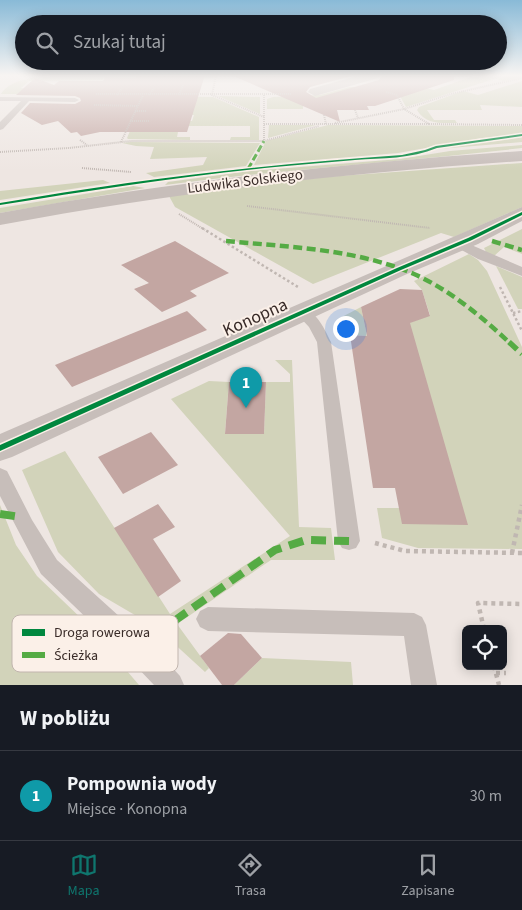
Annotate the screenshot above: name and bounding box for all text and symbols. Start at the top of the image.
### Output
search box [15,15,507,70]
icon: search [33,29,61,57]
text: Szukaj tutaj [73,29,166,56]
street label: Ludwika Solskiego [186,164,304,199]
street label: Konopna [219,292,292,343]
your location [333,316,359,342]
pin: 1 [230,367,262,408]
legend [12,615,178,672]
text: Droga rowerowa [54,623,150,643]
map controls [462,625,507,670]
button: locate [462,625,507,670]
text: Ścieżka [54,646,98,666]
text: W pobliżu [20,703,110,733]
text: Pompownia wody [67,771,217,798]
text: 1 [32,785,40,807]
text: 30 m [470,785,502,807]
text: Miejsce · Konopna [67,798,187,820]
tab: Mapa [68,851,99,901]
tab: Trasa [235,851,266,901]
tab: Zapisane [401,851,454,901]

